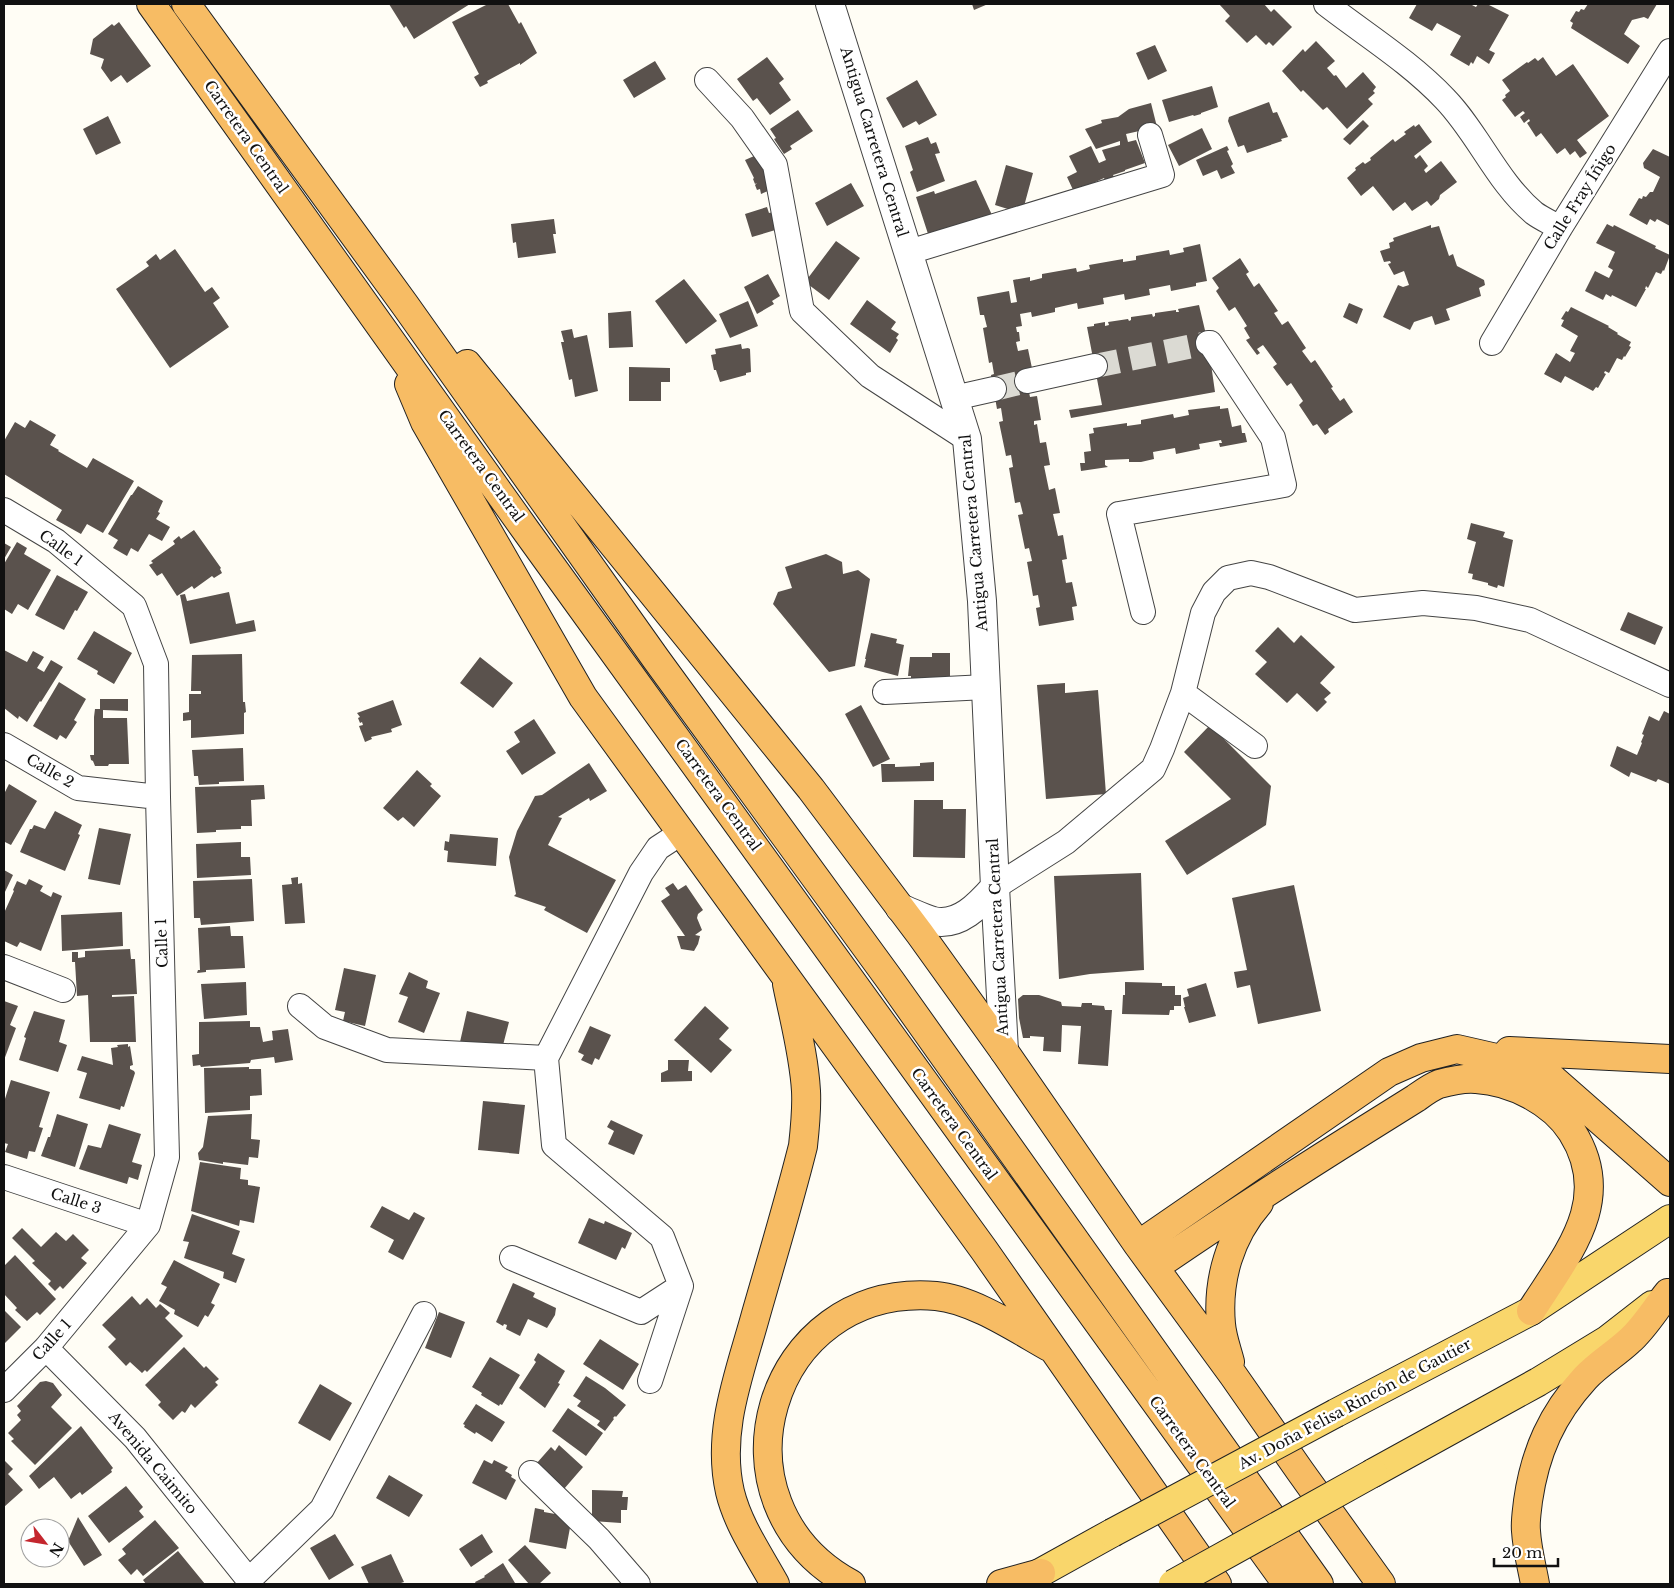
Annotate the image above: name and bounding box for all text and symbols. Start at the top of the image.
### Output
street label: Antigua Carretera Central [836,43,913,239]
street label: Carretera Central [200,76,293,197]
street label: Calle Fray Íñigo [1539,140,1620,253]
street label: Carretera Central [434,406,529,526]
street label: Antigua Carretera Central [955,433,992,634]
street label: Calle 1 [36,525,87,570]
street label: Carretera Central [671,735,766,855]
street label: Calle 2 [23,749,78,792]
street label: Antigua Carretera Central [983,837,1012,1037]
street label: Calle 1 [151,918,172,968]
street label: Carretera Central [907,1064,1002,1184]
street label: Calle 3 [48,1183,104,1218]
street label: Calle 1 [28,1315,75,1364]
street label: Av. Doña Felisa Rincón de Gautier [1234,1333,1475,1474]
street label: Carretera Central [1145,1392,1240,1512]
street label: Avenida Caimito [104,1407,202,1518]
north arrow [20,1518,70,1568]
scale bar [1494,1536,1558,1568]
text: N [45,1539,67,1560]
text: 20 m [1502,1543,1542,1562]

